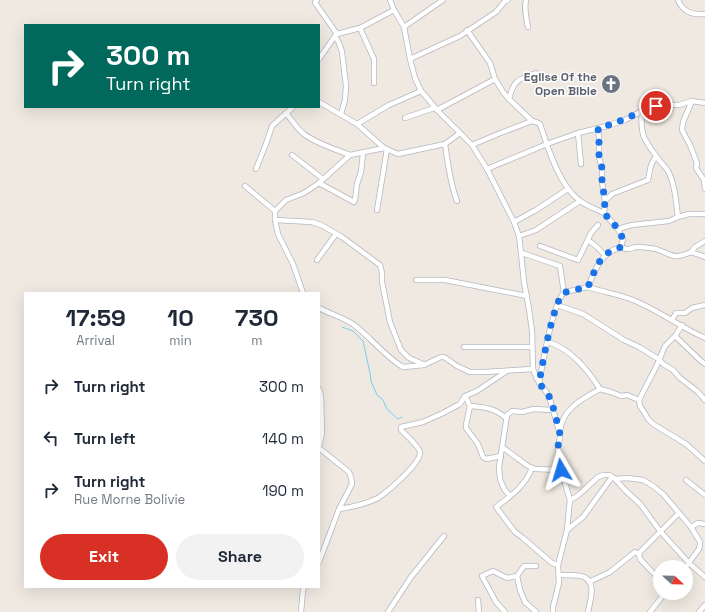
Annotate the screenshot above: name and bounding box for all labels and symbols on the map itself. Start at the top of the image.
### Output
place label: Eglise Of the Open Bible [524,69,597,99]
church icon: Eglise Of the Open Bible [600,73,622,95]
pin [639,89,673,123]
position arrow [540,449,582,491]
north arrow [653,560,693,600]

